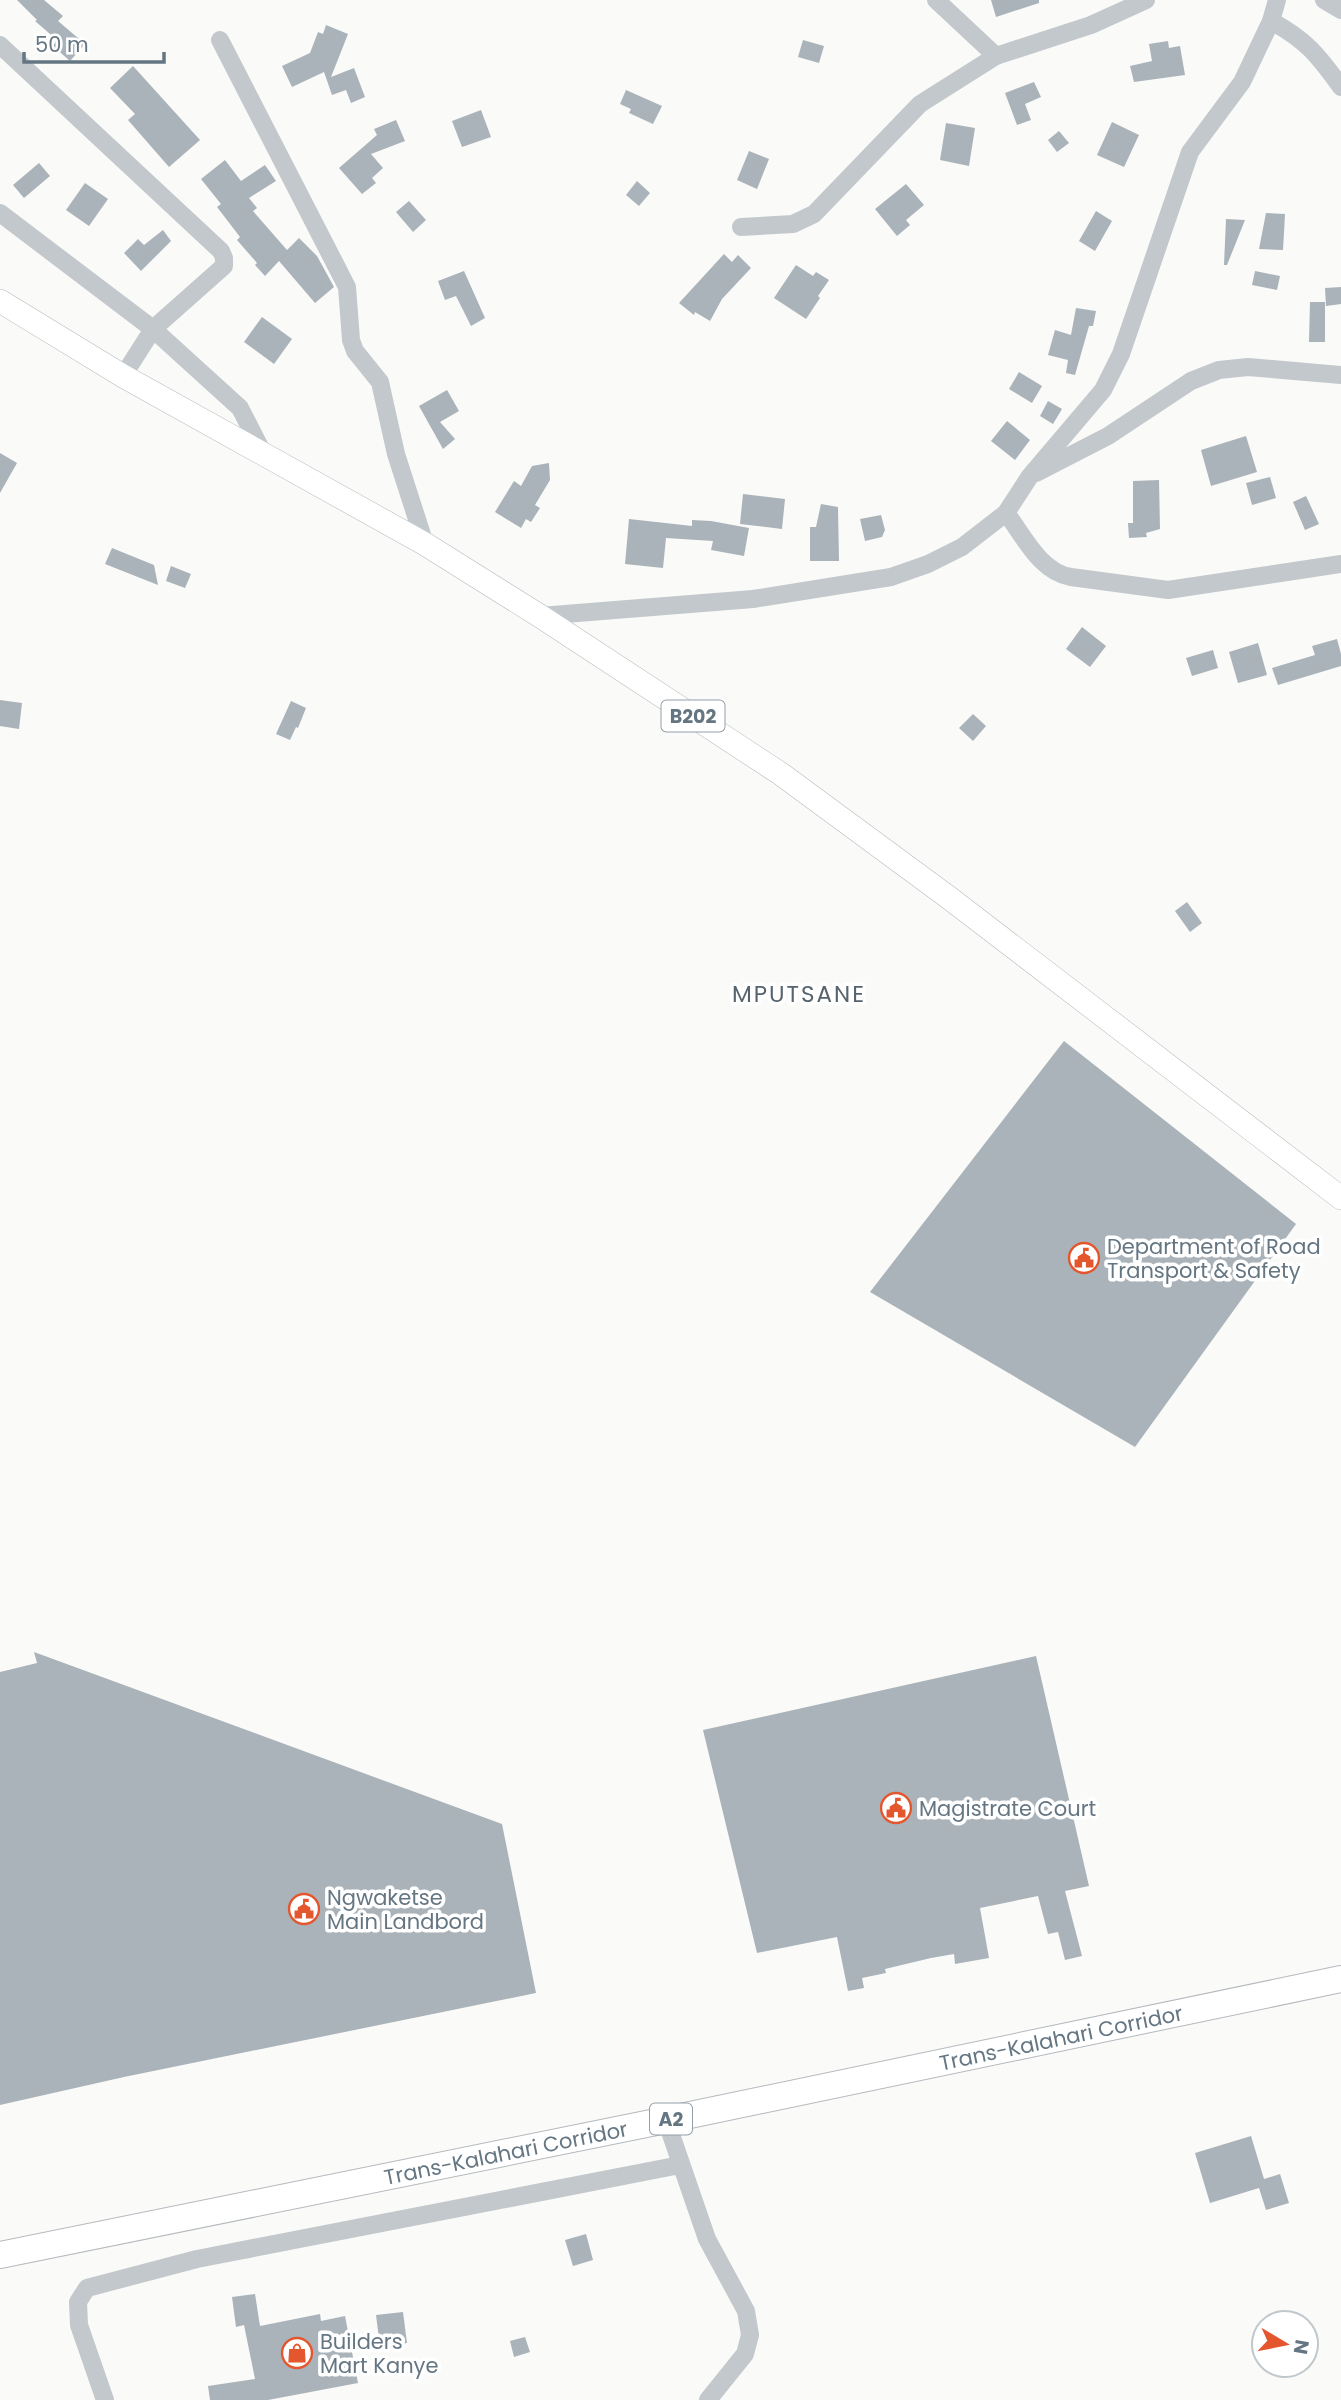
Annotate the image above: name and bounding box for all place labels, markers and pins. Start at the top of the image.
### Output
place label: Department of Road Transport & Safety [1107,1232,1321,1285]
public building icon: Department of Road Transport & Safety [1067,1241,1101,1275]
public building icon: Magistrate Court [879,1791,913,1825]
place label: Magistrate Court [919,1794,1096,1823]
place label: Ngwaketse Main Landbord [327,1883,484,1936]
public building icon: Ngwaketse Main Landbord [287,1892,321,1926]
place label: Builders Mart Kanye [320,2327,438,2380]
shop icon: Builders Mart Kanye [280,2336,314,2370]

